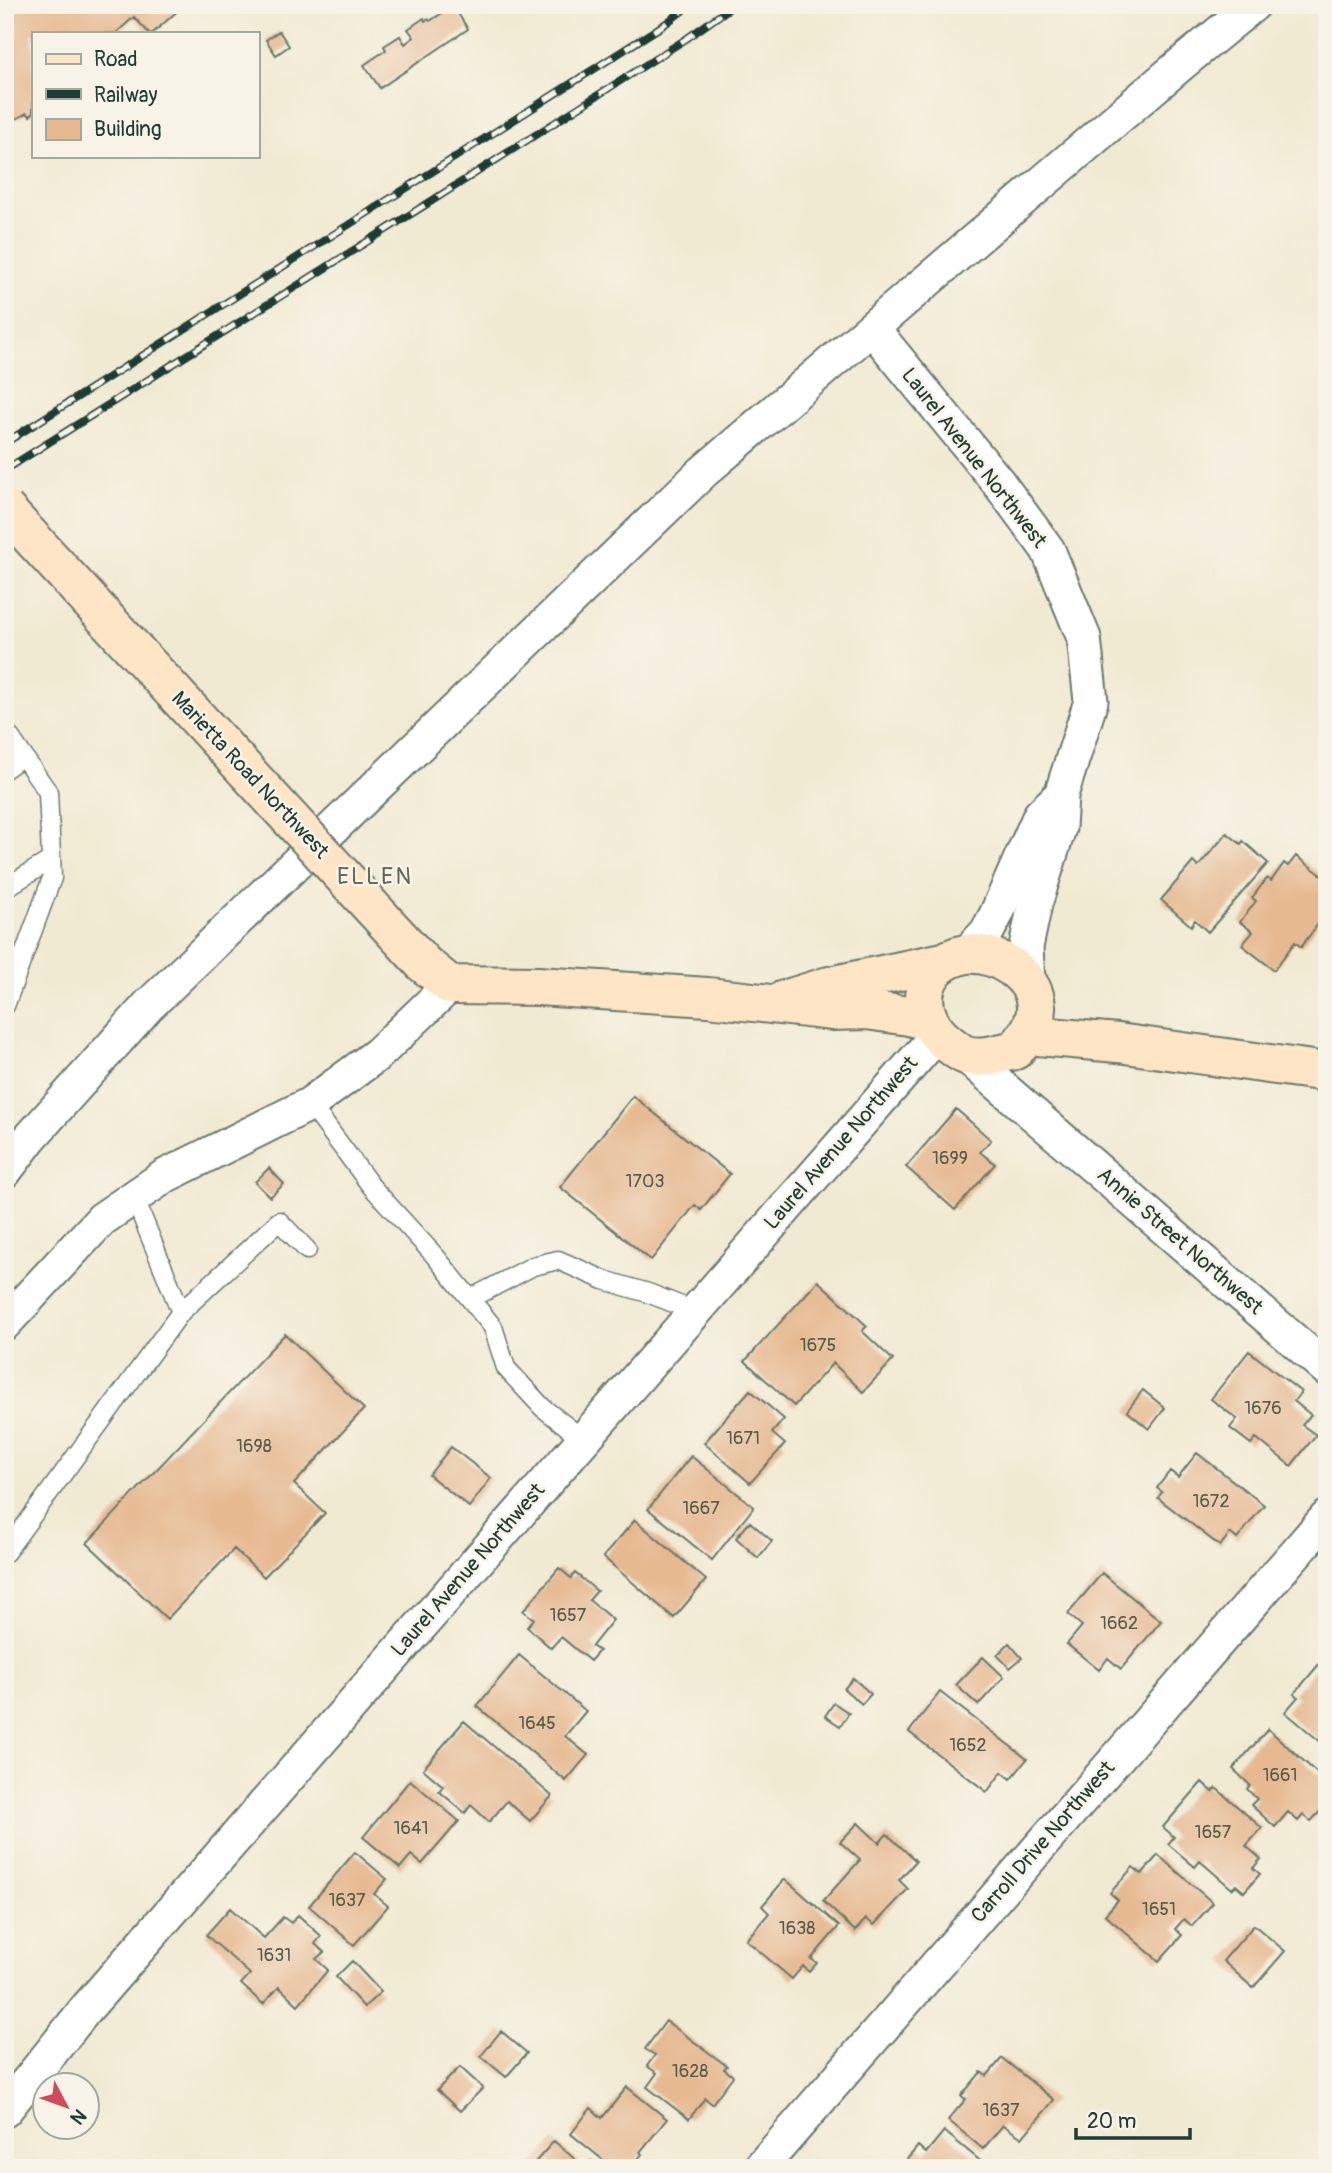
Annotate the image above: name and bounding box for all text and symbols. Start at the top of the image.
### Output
legend [32,32,259,158]
text: Road [94,46,138,73]
text: Railway [94,82,158,109]
text: Building [94,116,161,143]
street label: Laurel Avenue Northwest [895,362,1053,554]
street label: Marietta Road Northwest [165,686,335,865]
district label: ELLEN [337,862,413,891]
street label: Laurel Avenue Northwest [758,1050,924,1235]
house number: 1699 [932,1147,968,1170]
street label: Annie Street Northwest [1091,1162,1269,1321]
house number: 1703 [626,1170,664,1193]
house number: 1675 [800,1334,836,1357]
house number: 1676 [1244,1397,1282,1420]
house number: 1671 [726,1427,760,1450]
house number: 1698 [236,1435,272,1458]
street label: Laurel Avenue Northwest [385,1477,551,1662]
house number: 1672 [1193,1490,1229,1513]
house number: 1667 [682,1497,720,1520]
house number: 1657 [550,1604,587,1627]
house number: 1662 [1100,1612,1138,1635]
house number: 1645 [518,1712,556,1735]
house number: 1652 [949,1734,987,1757]
street label: Carroll Drive Northwest [965,1755,1121,1929]
house number: 1661 [1262,1764,1298,1787]
house number: 1641 [394,1817,429,1840]
house number: 1657 [1195,1821,1232,1844]
house number: 1637 [328,1889,366,1912]
house number: 1651 [1142,1898,1176,1921]
house number: 1638 [779,1917,815,1940]
house number: 1631 [257,1944,291,1967]
house number: 1628 [672,2060,708,2083]
north arrow [32,2072,102,2142]
scale bar [1076,2096,1190,2140]
house number: 1637 [982,2099,1020,2122]
text: N [65,2104,91,2129]
text: 20 m [1087,2108,1136,2135]

